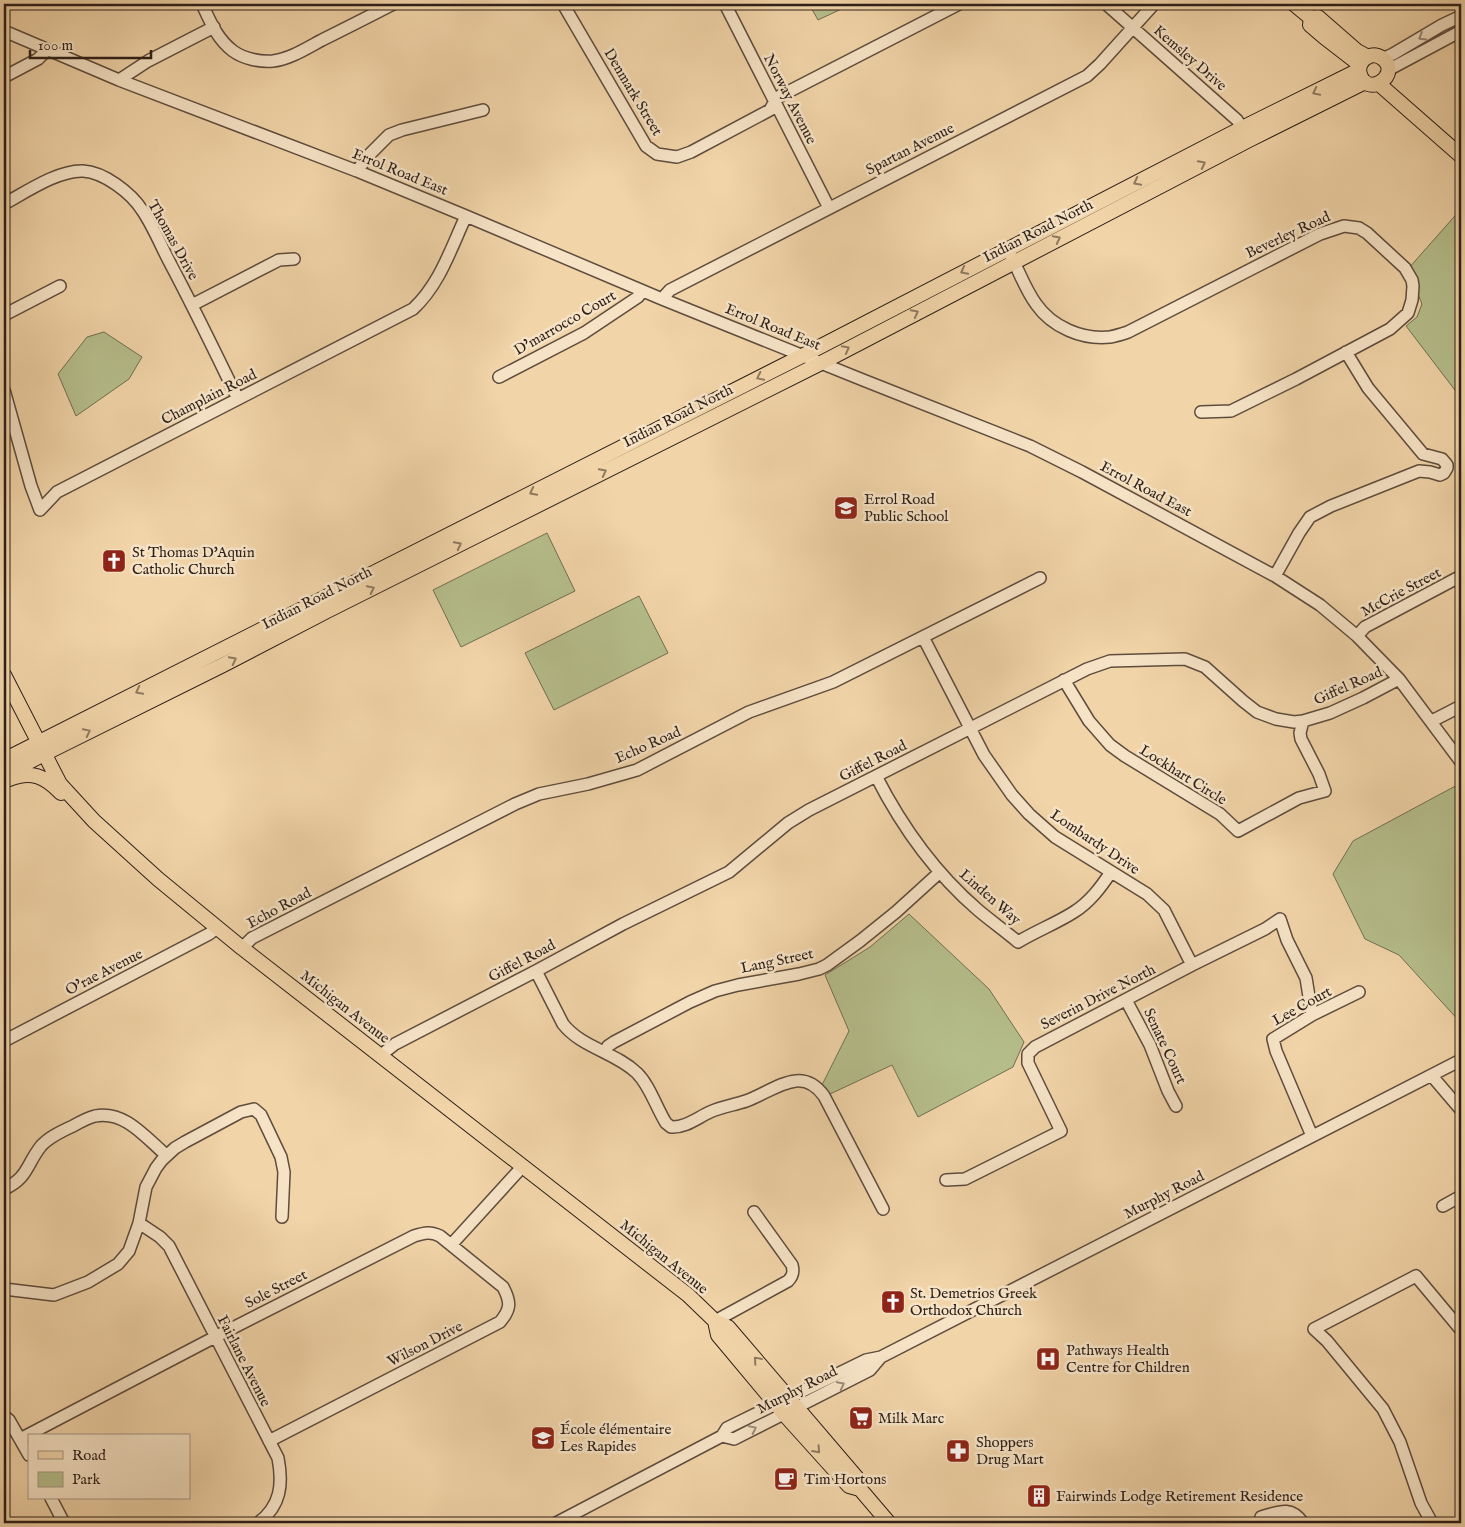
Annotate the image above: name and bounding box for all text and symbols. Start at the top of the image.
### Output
street label: Kemsley Drive [1149,21,1231,95]
scale bar [30,28,151,60]
one-way arrow [1418,31,1427,41]
text: 100 m [38,36,74,55]
street label: Denmark Street [599,45,667,139]
street label: Norway Avenue [759,51,821,147]
one-way arrow [1312,86,1321,96]
street label: Spartan Avenue [863,119,957,179]
street label: Errol Road East [349,144,451,200]
one-way arrow [1197,160,1206,170]
one-way arrow [1133,176,1142,186]
street label: Indian Road North [980,195,1096,267]
street label: Thomas Drive [143,197,203,283]
street label: Beverley Road [1243,207,1334,263]
one-way arrow [1052,235,1061,245]
one-way arrow [961,265,970,275]
street label: D'marrocco Court [511,286,619,360]
street label: Errol Road East [722,299,824,355]
one-way arrow [910,309,919,319]
one-way arrow [841,345,850,355]
street label: Champlain Road [158,364,261,429]
one-way arrow [756,371,765,381]
street label: Indian Road North [620,380,736,452]
street label: Errol Road East [1097,457,1195,521]
one-way arrow [598,468,607,478]
one-way arrow [529,486,538,496]
place label: Errol Road Public School [864,490,949,526]
school or university icon: Errol Road Public School [833,495,859,521]
one-way arrow [453,541,462,551]
place label: St Thomas D'Aquin Catholic Church [132,543,255,579]
church icon: St Thomas D'Aquin Catholic Church [101,548,127,574]
street label: Indian Road North [259,562,375,634]
street label: McCrie Street [1358,563,1444,621]
one-way arrow [366,585,375,595]
one-way arrow [227,656,236,666]
street label: Giffel Road [1311,662,1386,710]
one-way arrow [135,685,144,695]
street label: Echo Road [612,722,685,768]
one-way arrow [82,728,91,738]
street label: Giffel Road [836,736,911,786]
street label: Lockhart Circle [1136,741,1230,809]
street label: Lombardy Drive [1047,805,1144,879]
street label: Linden Way [955,865,1025,929]
street label: Echo Road [244,883,315,933]
street label: Giffel Road [485,935,560,987]
street label: O'rae Avenue [62,944,146,1000]
street label: Lang Street [739,944,815,978]
street label: Severin Drive North [1037,960,1159,1034]
street label: Michigan Avenue [297,966,394,1048]
street label: Lee Court [1269,982,1335,1030]
street label: Senate Court [1139,1005,1191,1087]
street label: Murphy Road [1121,1166,1208,1223]
street label: Michigan Avenue [616,1216,712,1299]
street label: Sole Street [242,1265,310,1313]
place label: St. Demetrios Greek Orthodox Church [910,1284,1038,1320]
church icon: St. Demetrios Greek Orthodox Church [880,1289,906,1315]
street label: Fairlane Avenue [213,1312,275,1410]
street label: Wilson Drive [384,1317,466,1371]
place label: Pathways Health Centre for Children [1066,1341,1190,1377]
hospital icon: Pathways Health Centre for Children [1035,1346,1061,1372]
one-way arrow [754,1357,763,1366]
street label: Murphy Road [754,1361,841,1418]
one-way arrow [835,1381,844,1391]
supermarket icon: Milk Marc [848,1405,874,1431]
place label: Milk Marc [878,1409,944,1428]
place label: École élémentaire Les Rapides [560,1420,671,1456]
school or university icon: École élémentaire Les Rapides [530,1425,556,1451]
one-way arrow [748,1425,757,1435]
place label: Shoppers Drug Mart [976,1433,1044,1469]
legend [28,1434,190,1500]
pharmacy icon: Shoppers Drug Mart [945,1438,971,1464]
one-way arrow [811,1444,820,1453]
text: Road [72,1446,107,1465]
cafe icon: Tim Hortons [773,1466,799,1492]
text: Park [72,1470,102,1489]
place label: Tim Hortons [804,1470,886,1489]
building icon: Fairwinds Lodge Retirement Residence [1026,1483,1052,1509]
place label: Fairwinds Lodge Retirement Residence [1056,1487,1303,1506]

